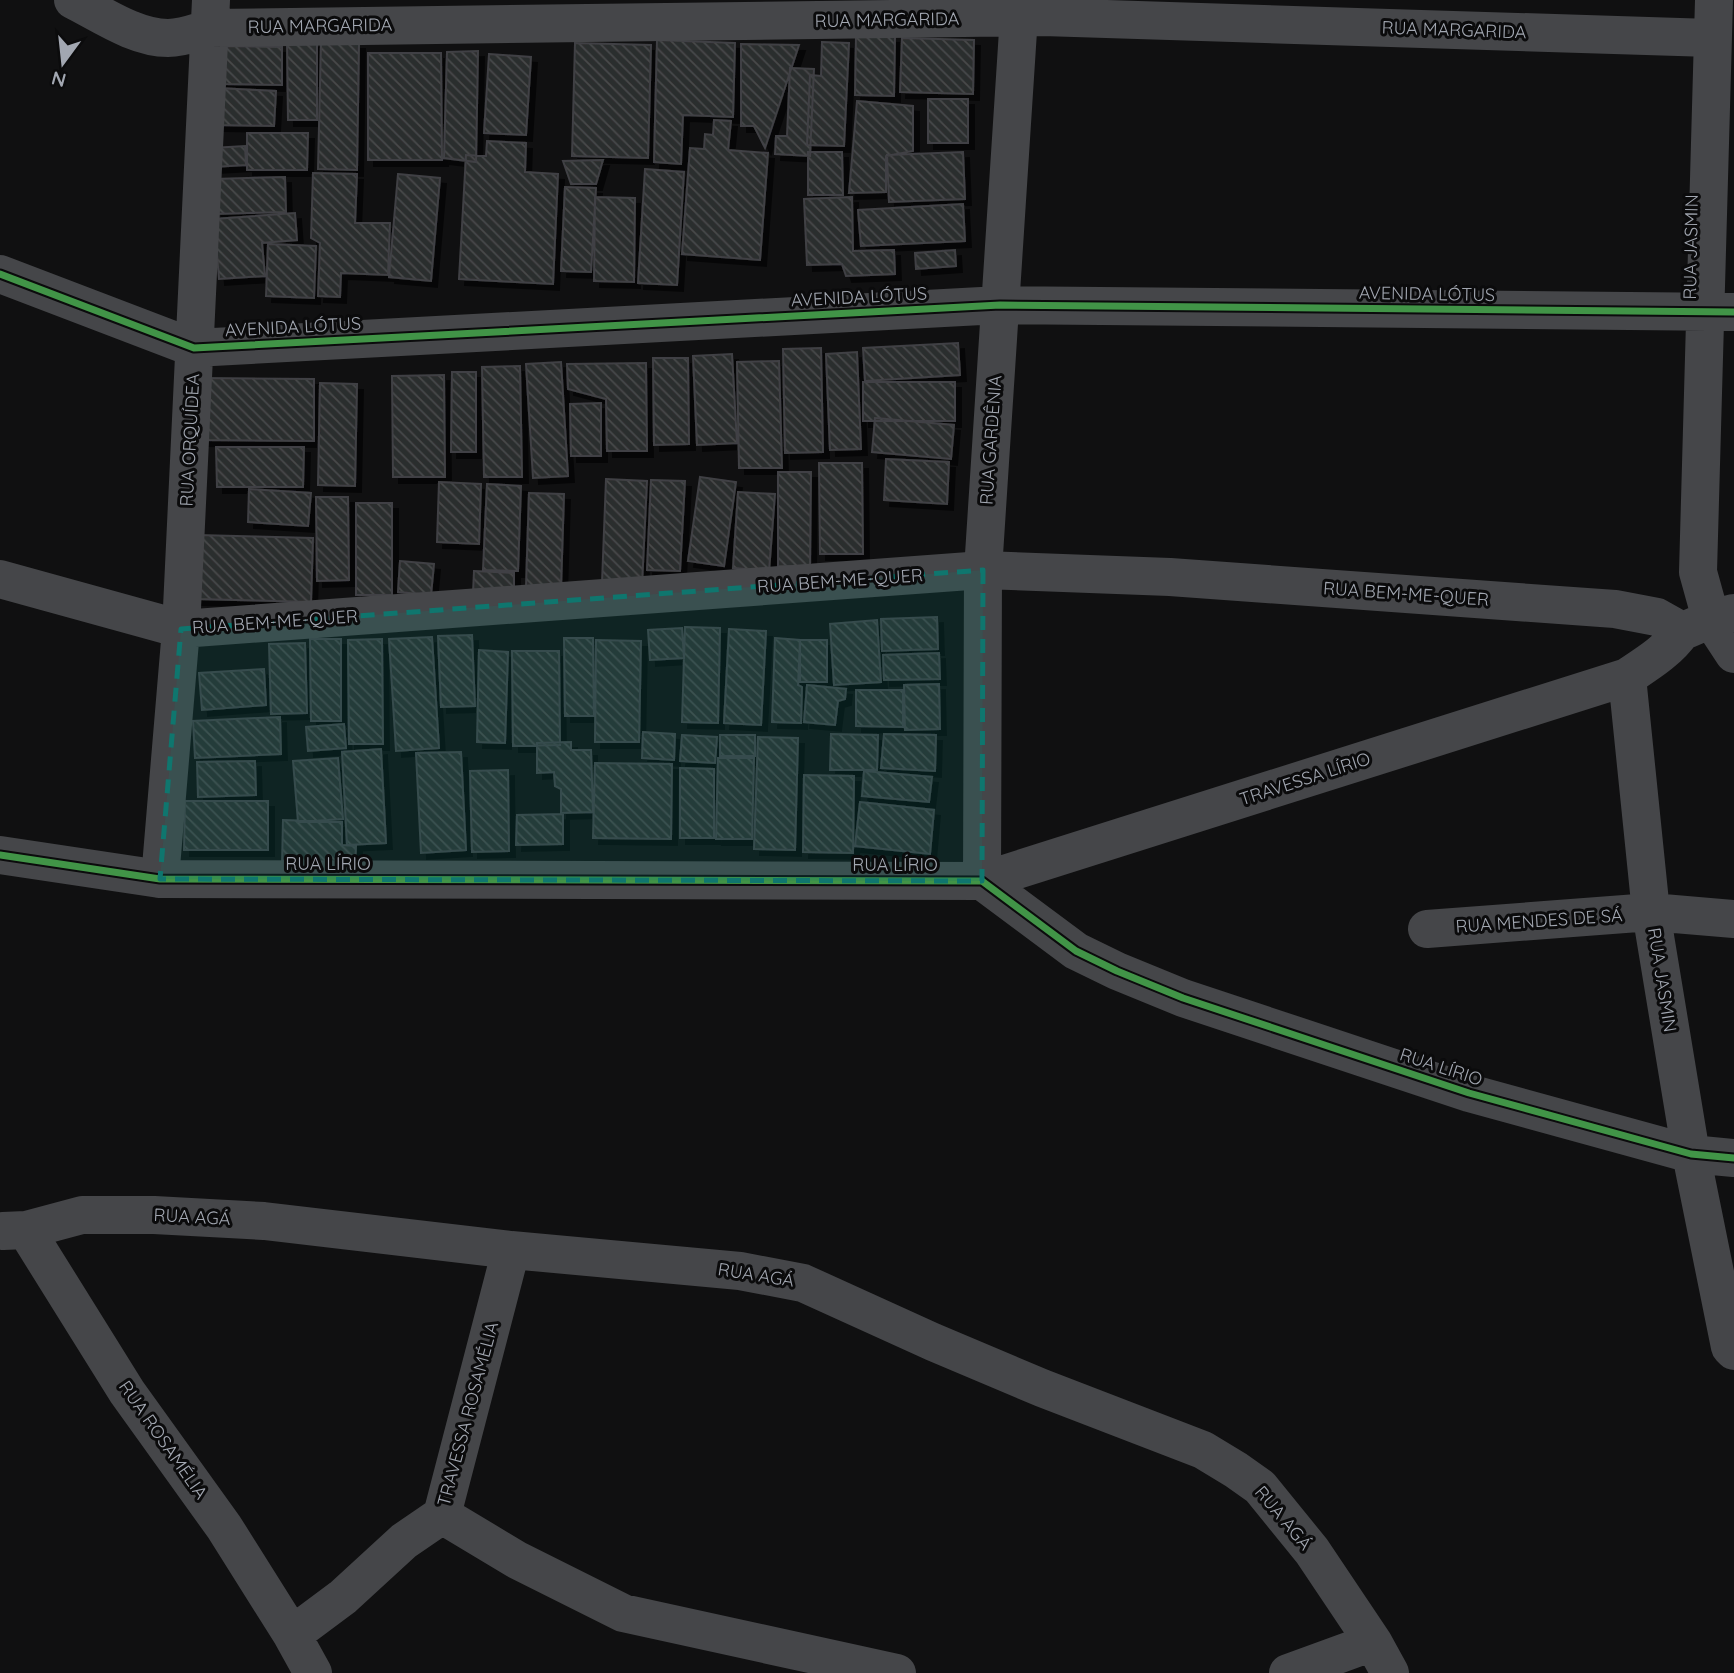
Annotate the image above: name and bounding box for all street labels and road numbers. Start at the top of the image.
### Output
street label: RUA MARGARIDA [814,7,960,32]
street label: RUA MARGARIDA [247,13,393,38]
street label: RUA MARGARIDA [1381,15,1527,44]
street label: RUA JASMIN [1678,194,1703,300]
street label: AVENIDA LÓTUS [790,281,928,312]
street label: AVENIDA LÓTUS [1359,281,1495,306]
street label: AVENIDA LÓTUS [224,311,362,342]
street label: RUA ORQUÍDEA [175,373,204,507]
street label: RUA GARDÊNIA [975,374,1007,506]
street label: RUA BEM-ME-QUER [756,563,924,598]
street label: RUA BEM-ME-QUER [1322,576,1490,611]
street label: RUA BEM-ME-QUER [191,604,359,639]
street label: TRAVESSA LÍRIO [1236,747,1373,811]
street label: RUA LÍRIO [285,852,371,875]
street label: RUA LÍRIO [852,853,938,876]
street label: RUA MENDES DE SÁ [1455,903,1624,938]
street label: RUA JASMIN [1643,926,1682,1034]
street label: RUA LÍRIO [1397,1042,1485,1091]
street label: RUA AGÁ [153,1203,231,1230]
street label: RUA AGÁ [716,1257,796,1292]
street label: TRAVESSA ROSAMÉLIA [432,1319,503,1509]
street label: RUA ROSAMÉLIA [114,1376,213,1504]
street label: RUA AGÁ [1250,1481,1317,1555]

